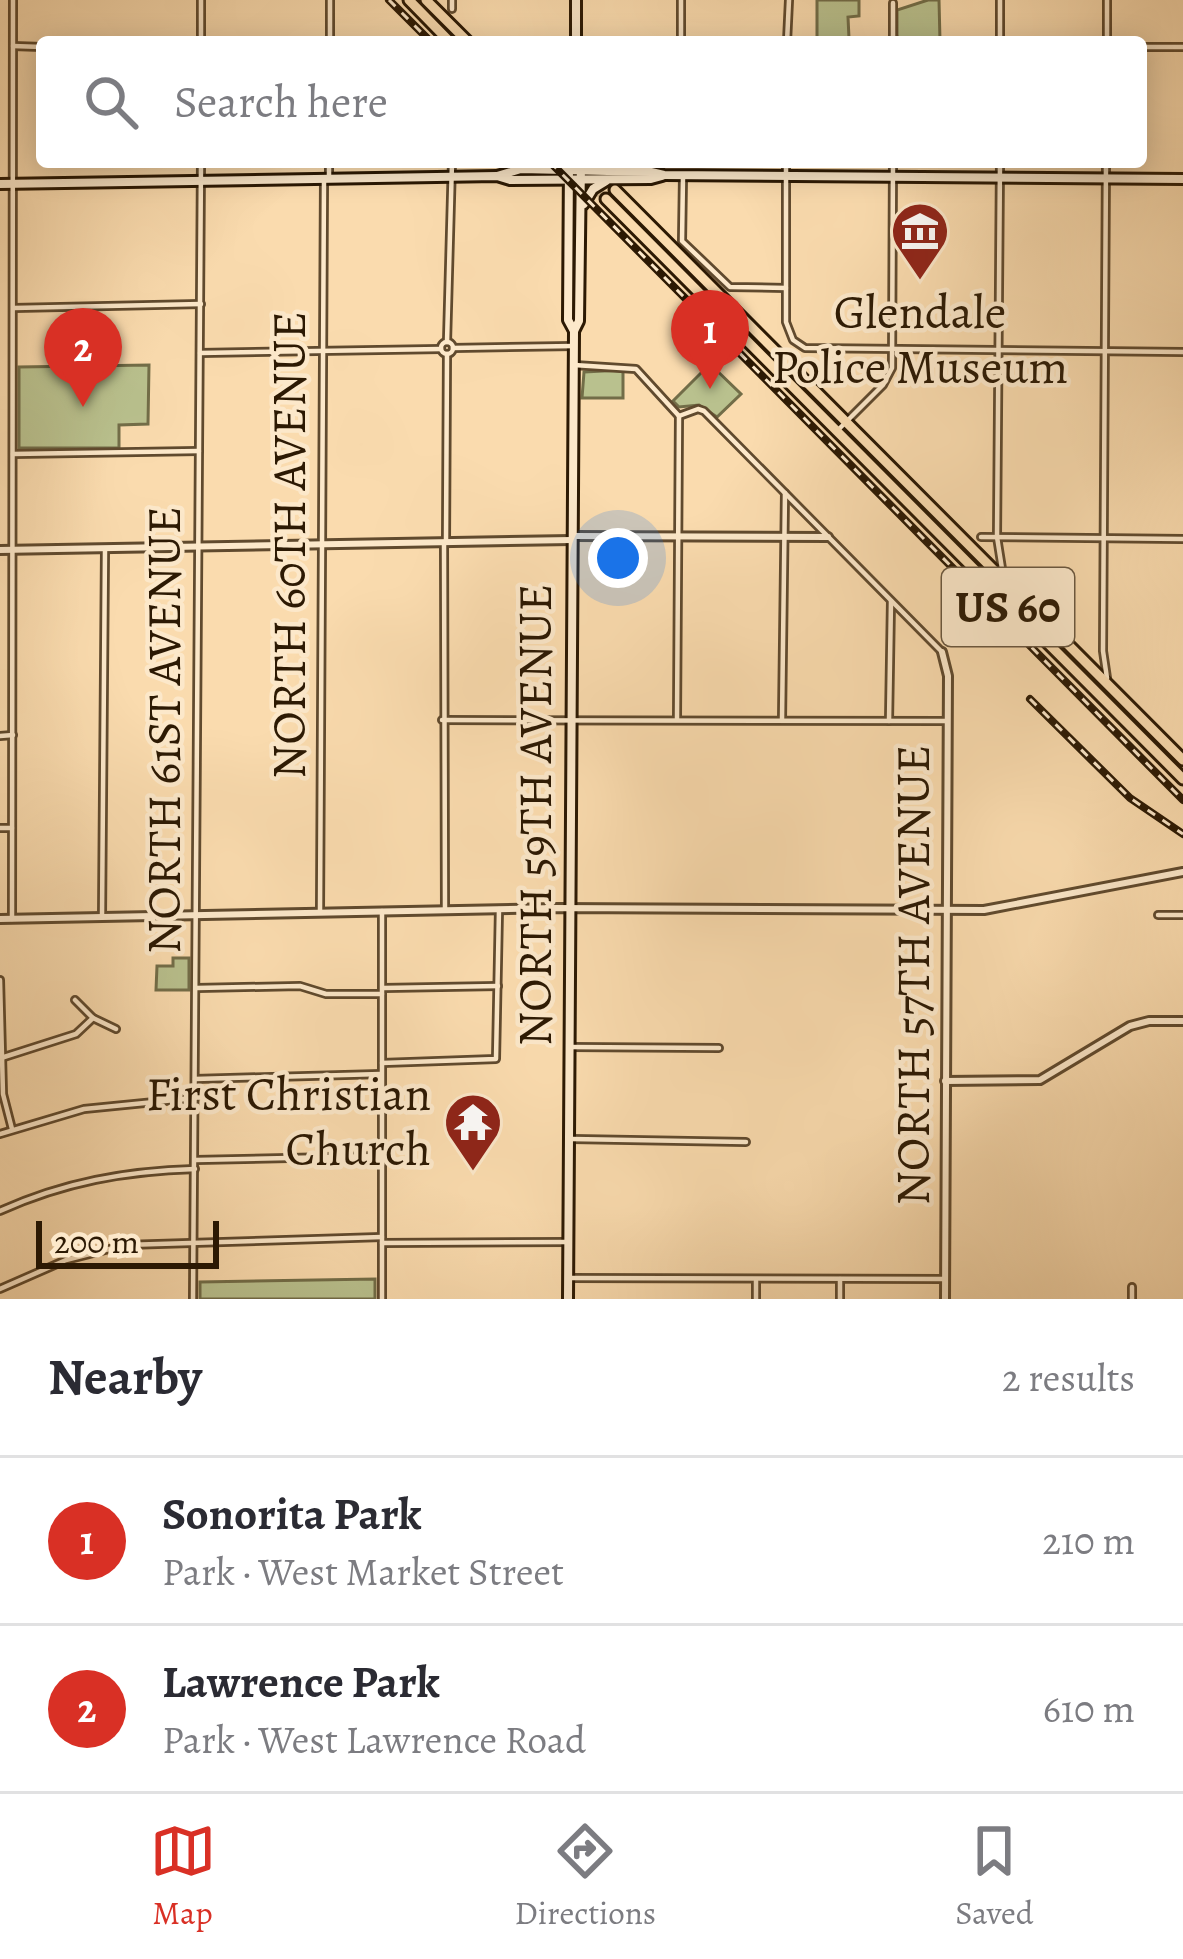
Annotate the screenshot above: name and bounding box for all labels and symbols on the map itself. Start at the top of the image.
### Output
museum icon: Glendale Police Museum [889,200,951,282]
place label: Glendale Police Museum [772,279,1068,400]
pin: 1 [671,290,749,389]
pin: 2 [44,308,122,407]
street label: NORTH 60TH AVENUE [256,311,322,779]
street label: NORTH 61ST AVENUE [131,506,197,954]
your location [588,528,648,588]
road number: US 60 [942,568,1074,646]
street label: NORTH 59TH AVENUE [502,584,568,1046]
street label: NORTH 57TH AVENUE [880,745,946,1205]
place label: First Christian Church [146,1061,431,1182]
temple icon: First Christian Church [442,1091,504,1173]
scale bar [36,1215,219,1268]

